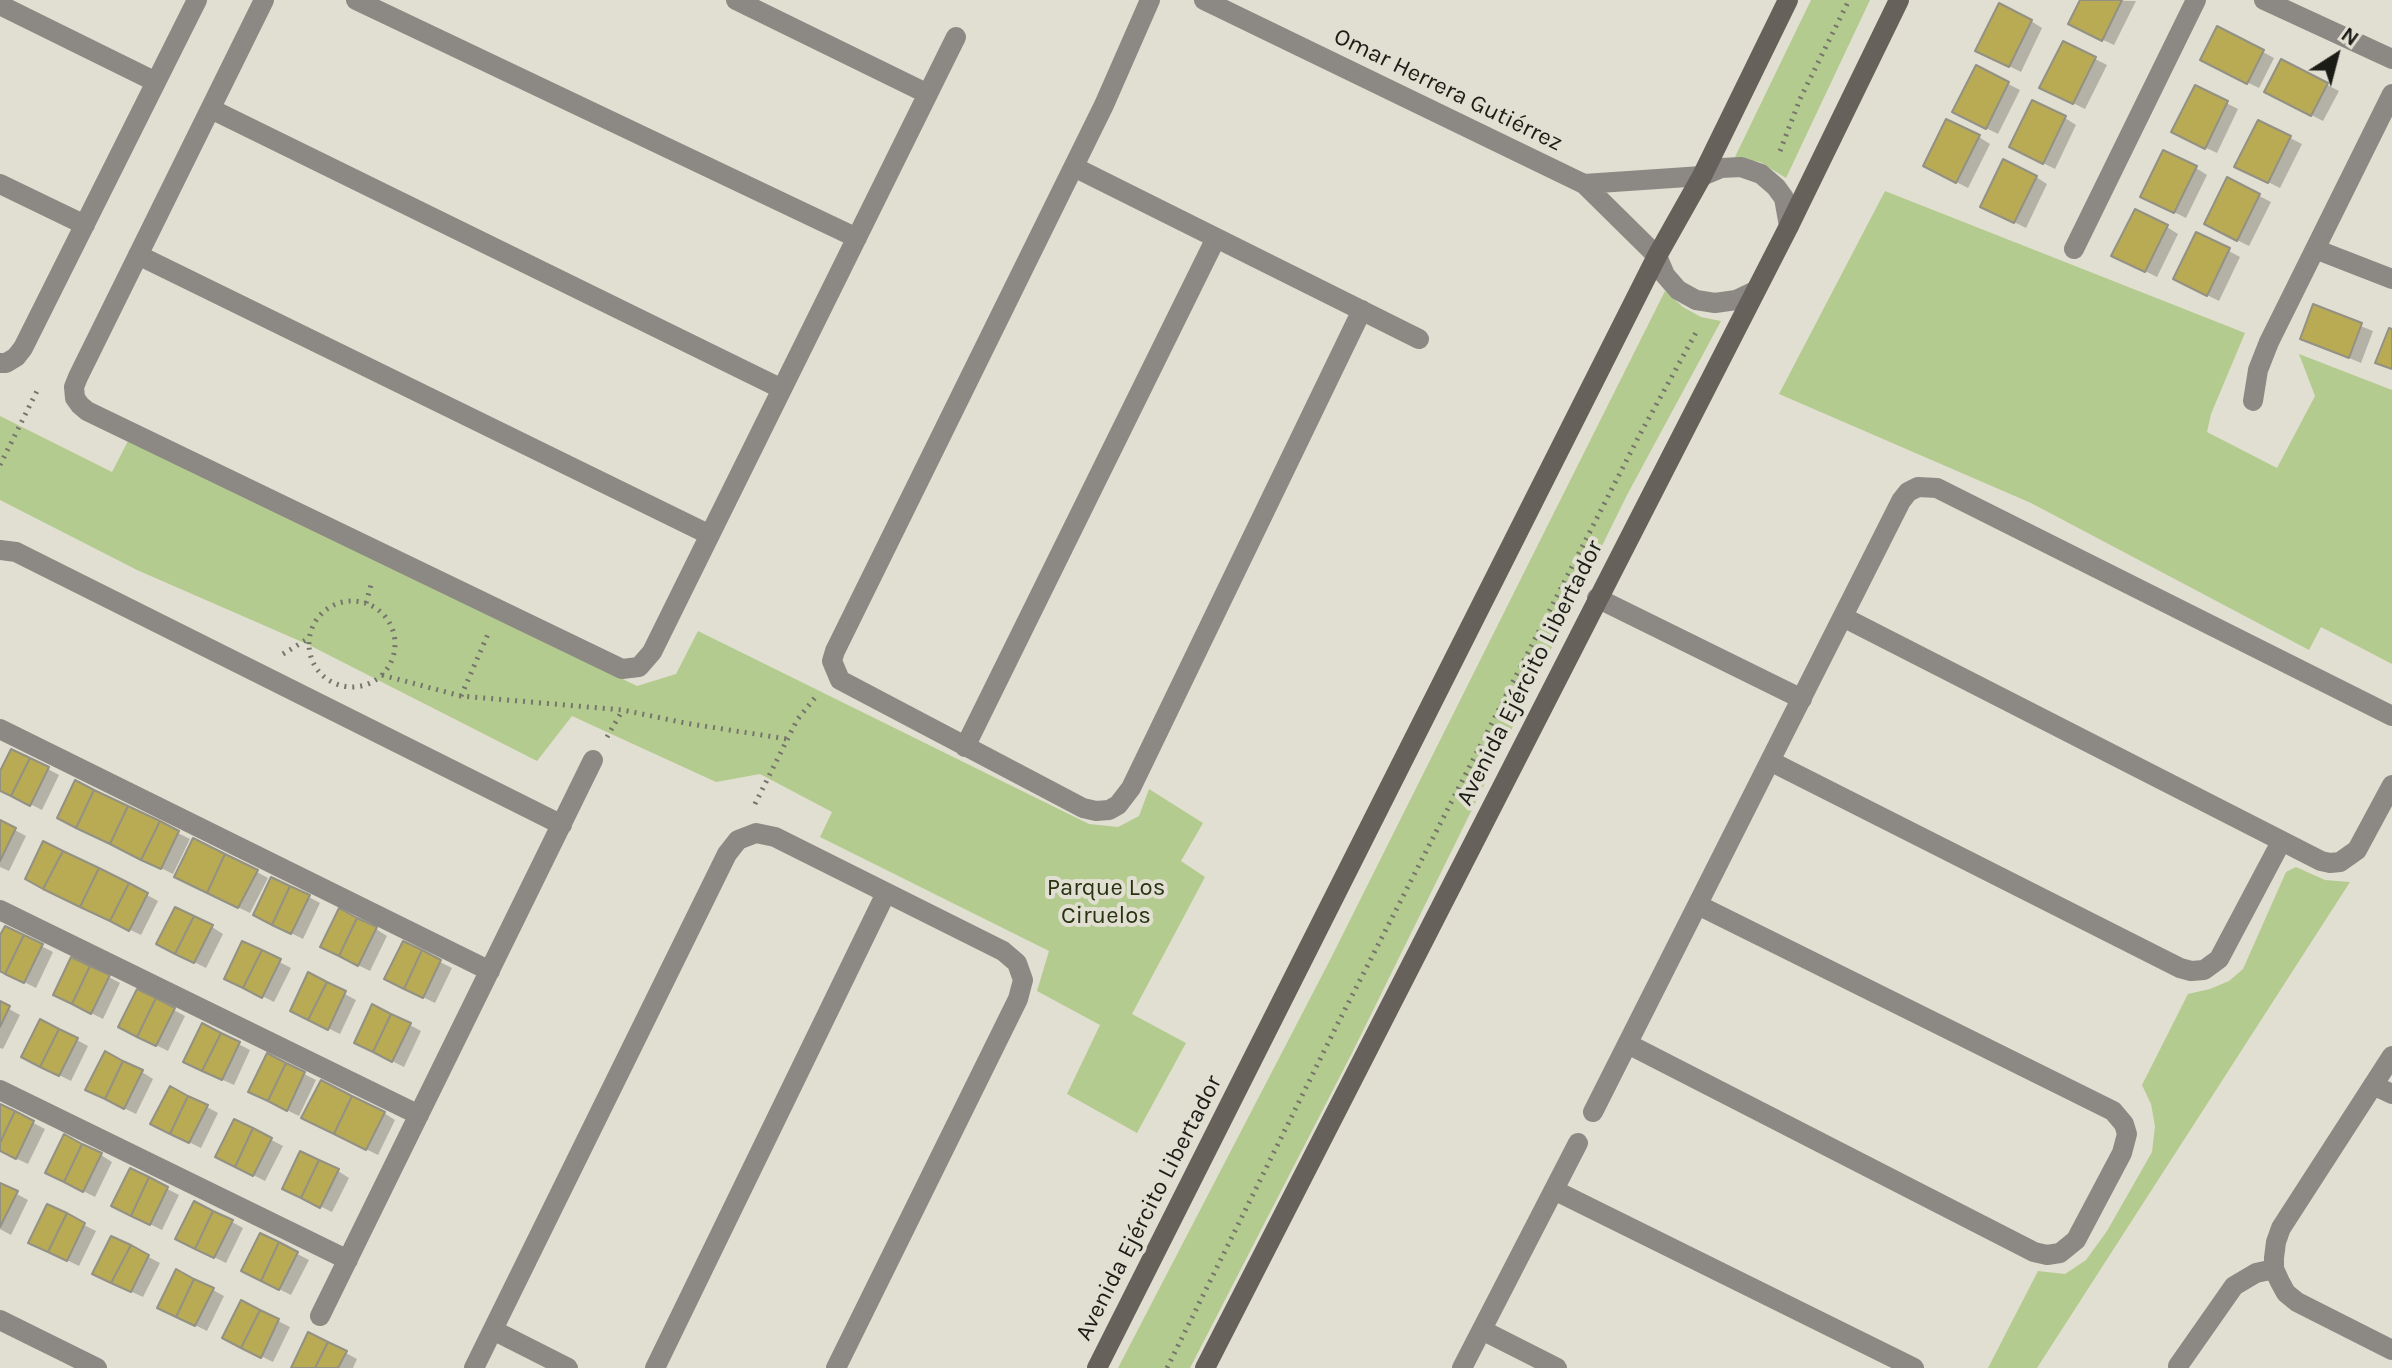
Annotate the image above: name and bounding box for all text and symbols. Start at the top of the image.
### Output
north arrow [2296,16,2376,96]
text: N [2336,21,2364,52]
street label: Omar Herrera Gutiérrez [1329,22,1567,158]
street label: Avenida Ejército Libertador [1451,536,1609,810]
park label: Parque Los Ciruelos [1047,874,1165,930]
street label: Avenida Ejército Libertador [1070,1071,1228,1345]

